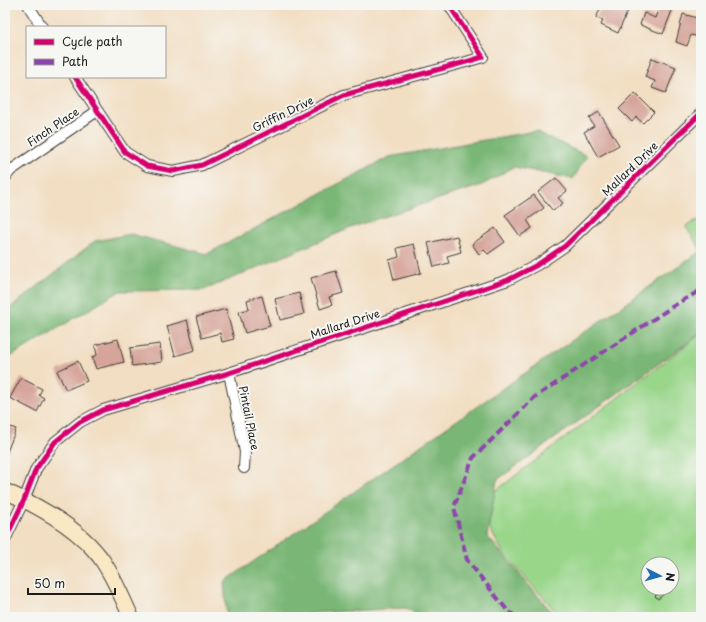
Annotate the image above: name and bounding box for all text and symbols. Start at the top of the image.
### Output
legend [26,26,166,78]
text: Cycle path [62,32,123,50]
text: Path [62,52,88,70]
street label: Griffin Drive [249,91,316,136]
street label: Finch Place [23,103,82,150]
street label: Mallard Drive [598,137,662,200]
street label: Mallard Drive [308,304,382,343]
street label: Pintail Place [235,384,264,452]
north arrow [640,556,680,596]
scale bar [28,570,115,596]
text: N [662,572,679,583]
text: 50 m [34,574,65,592]

